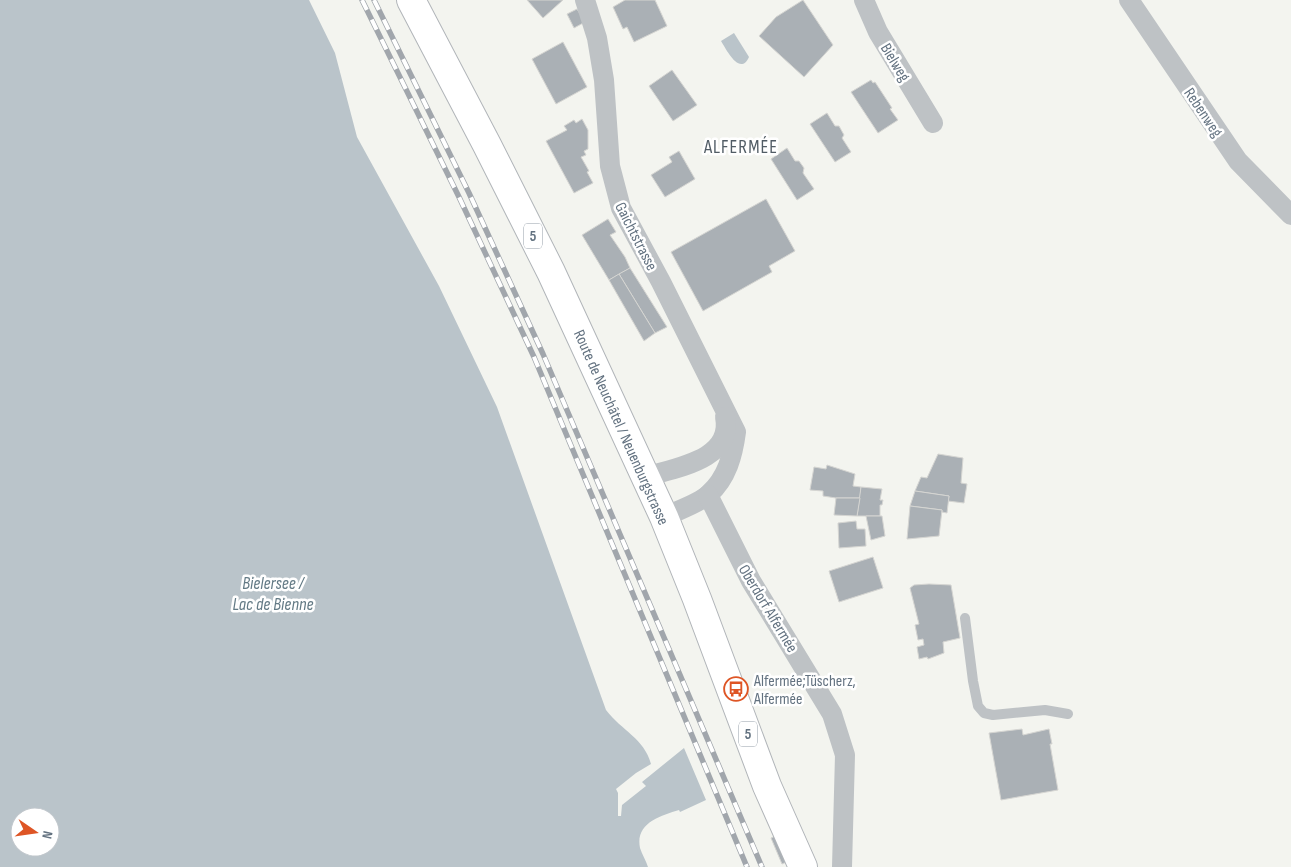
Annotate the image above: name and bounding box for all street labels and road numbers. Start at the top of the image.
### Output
street label: Bielweg [876,40,913,85]
street label: Rebenweg [1179,85,1226,141]
street label: Gaichtstrasse [610,199,661,274]
road number: 5 [524,224,542,248]
street label: Route de Neuchâtel / Neuenburgstrasse [569,327,672,528]
street label: Oberdorf Alfermée [734,561,801,656]
road number: 5 [739,722,757,746]

